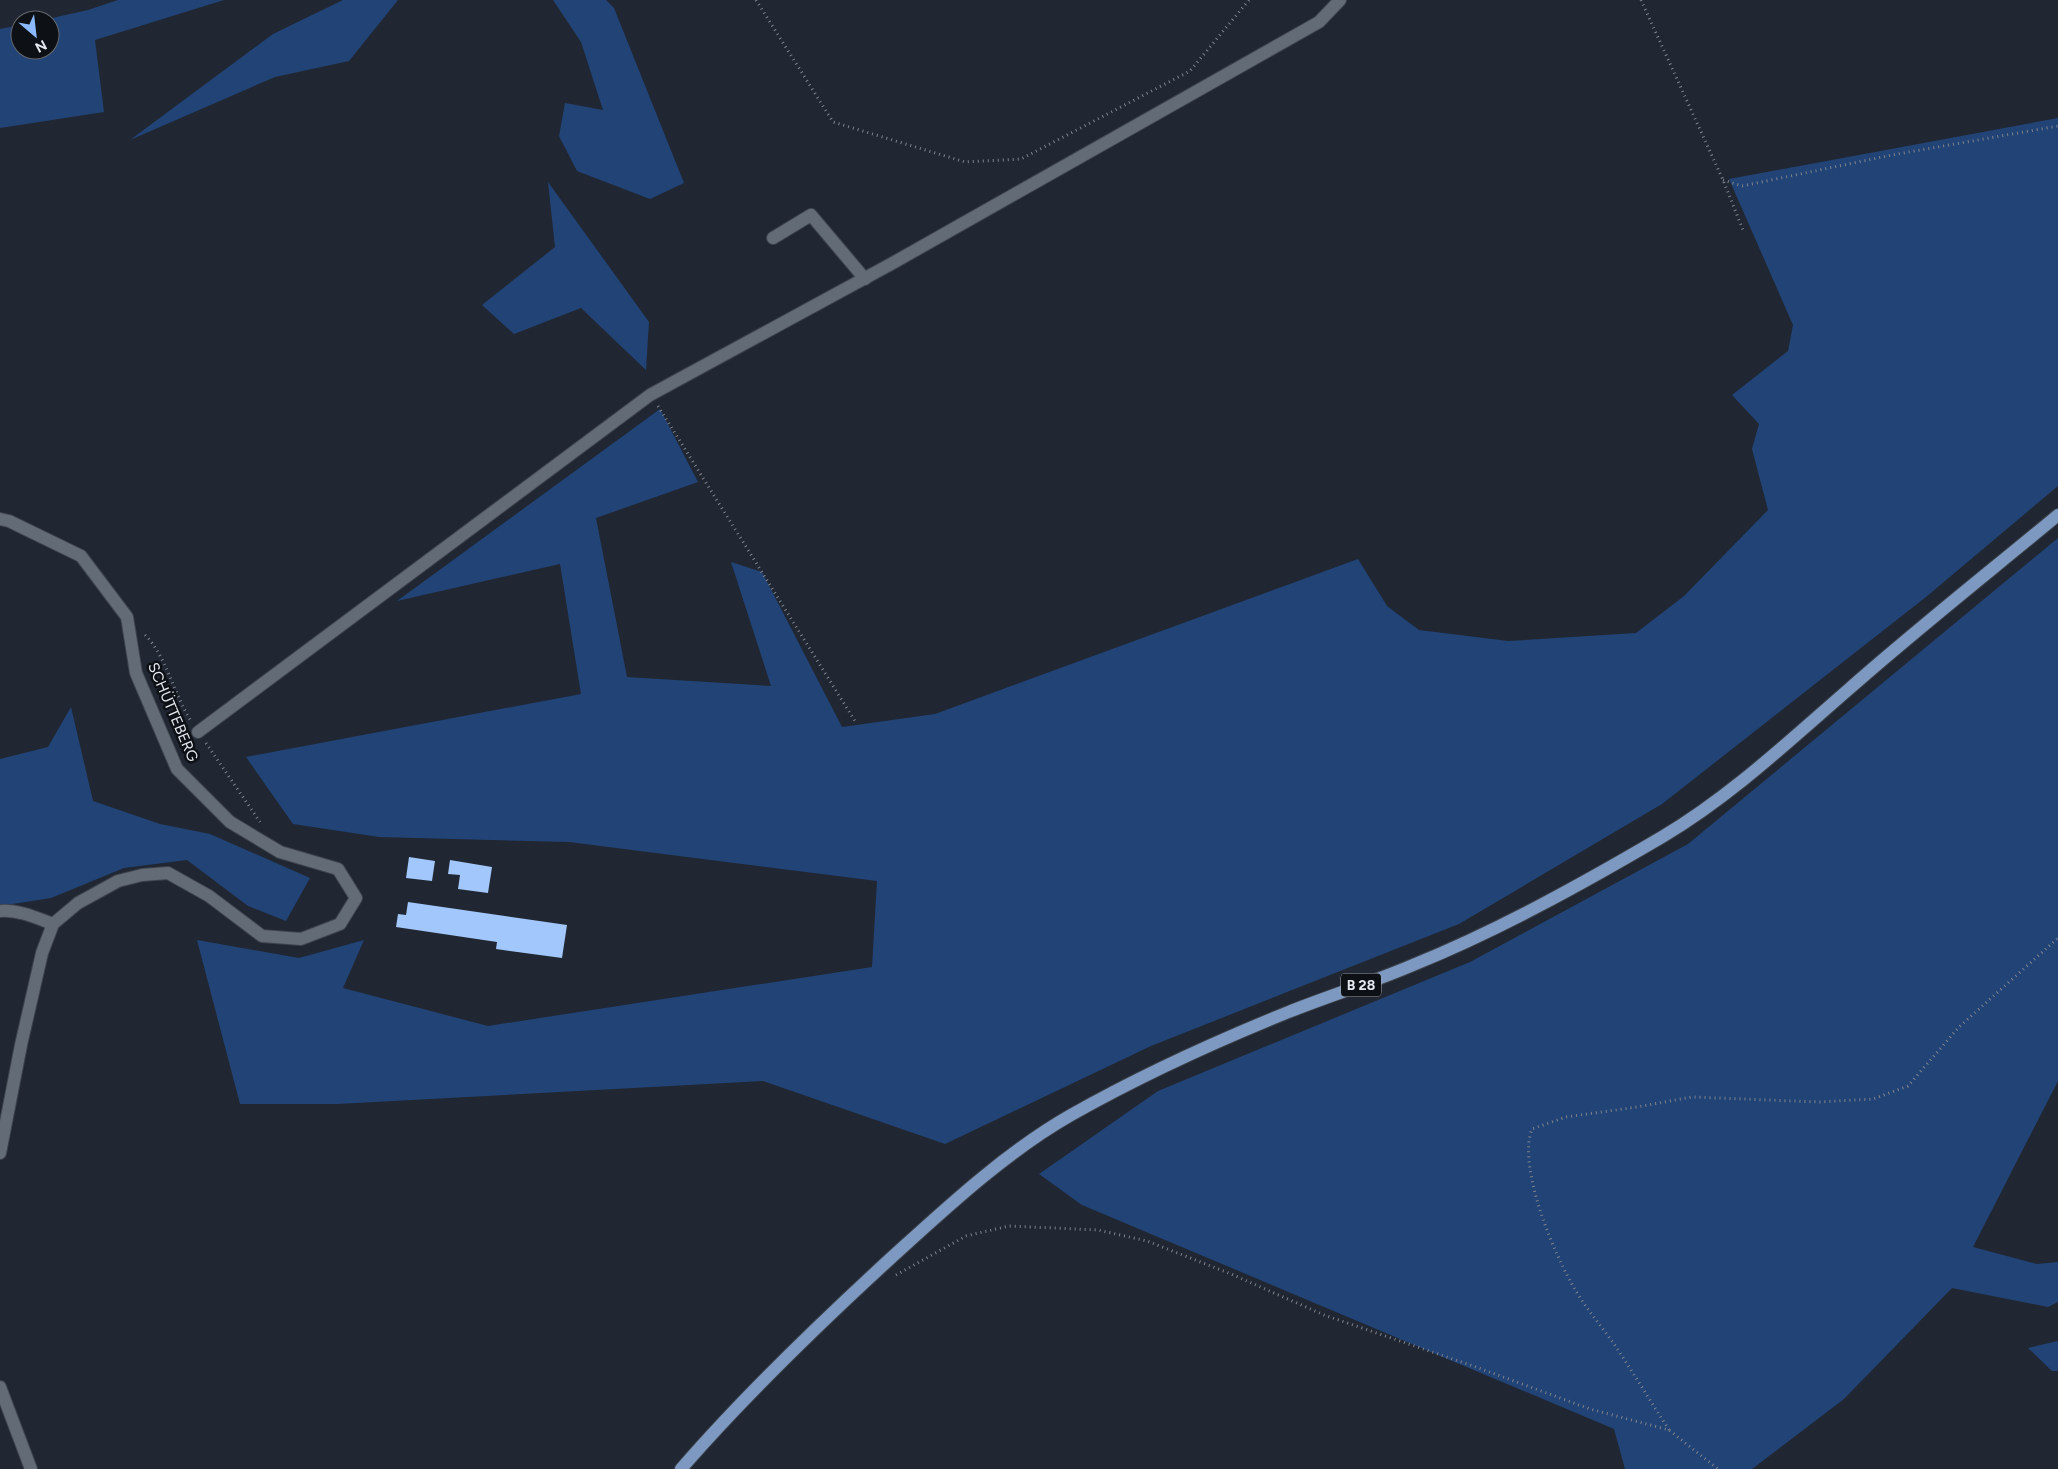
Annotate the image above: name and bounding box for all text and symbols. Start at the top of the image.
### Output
north arrow [10,10,60,60]
text: N [32,36,50,56]
street label: SCHÜTTEBERG [144,660,202,764]
road number: B 28 [1341,974,1381,996]

